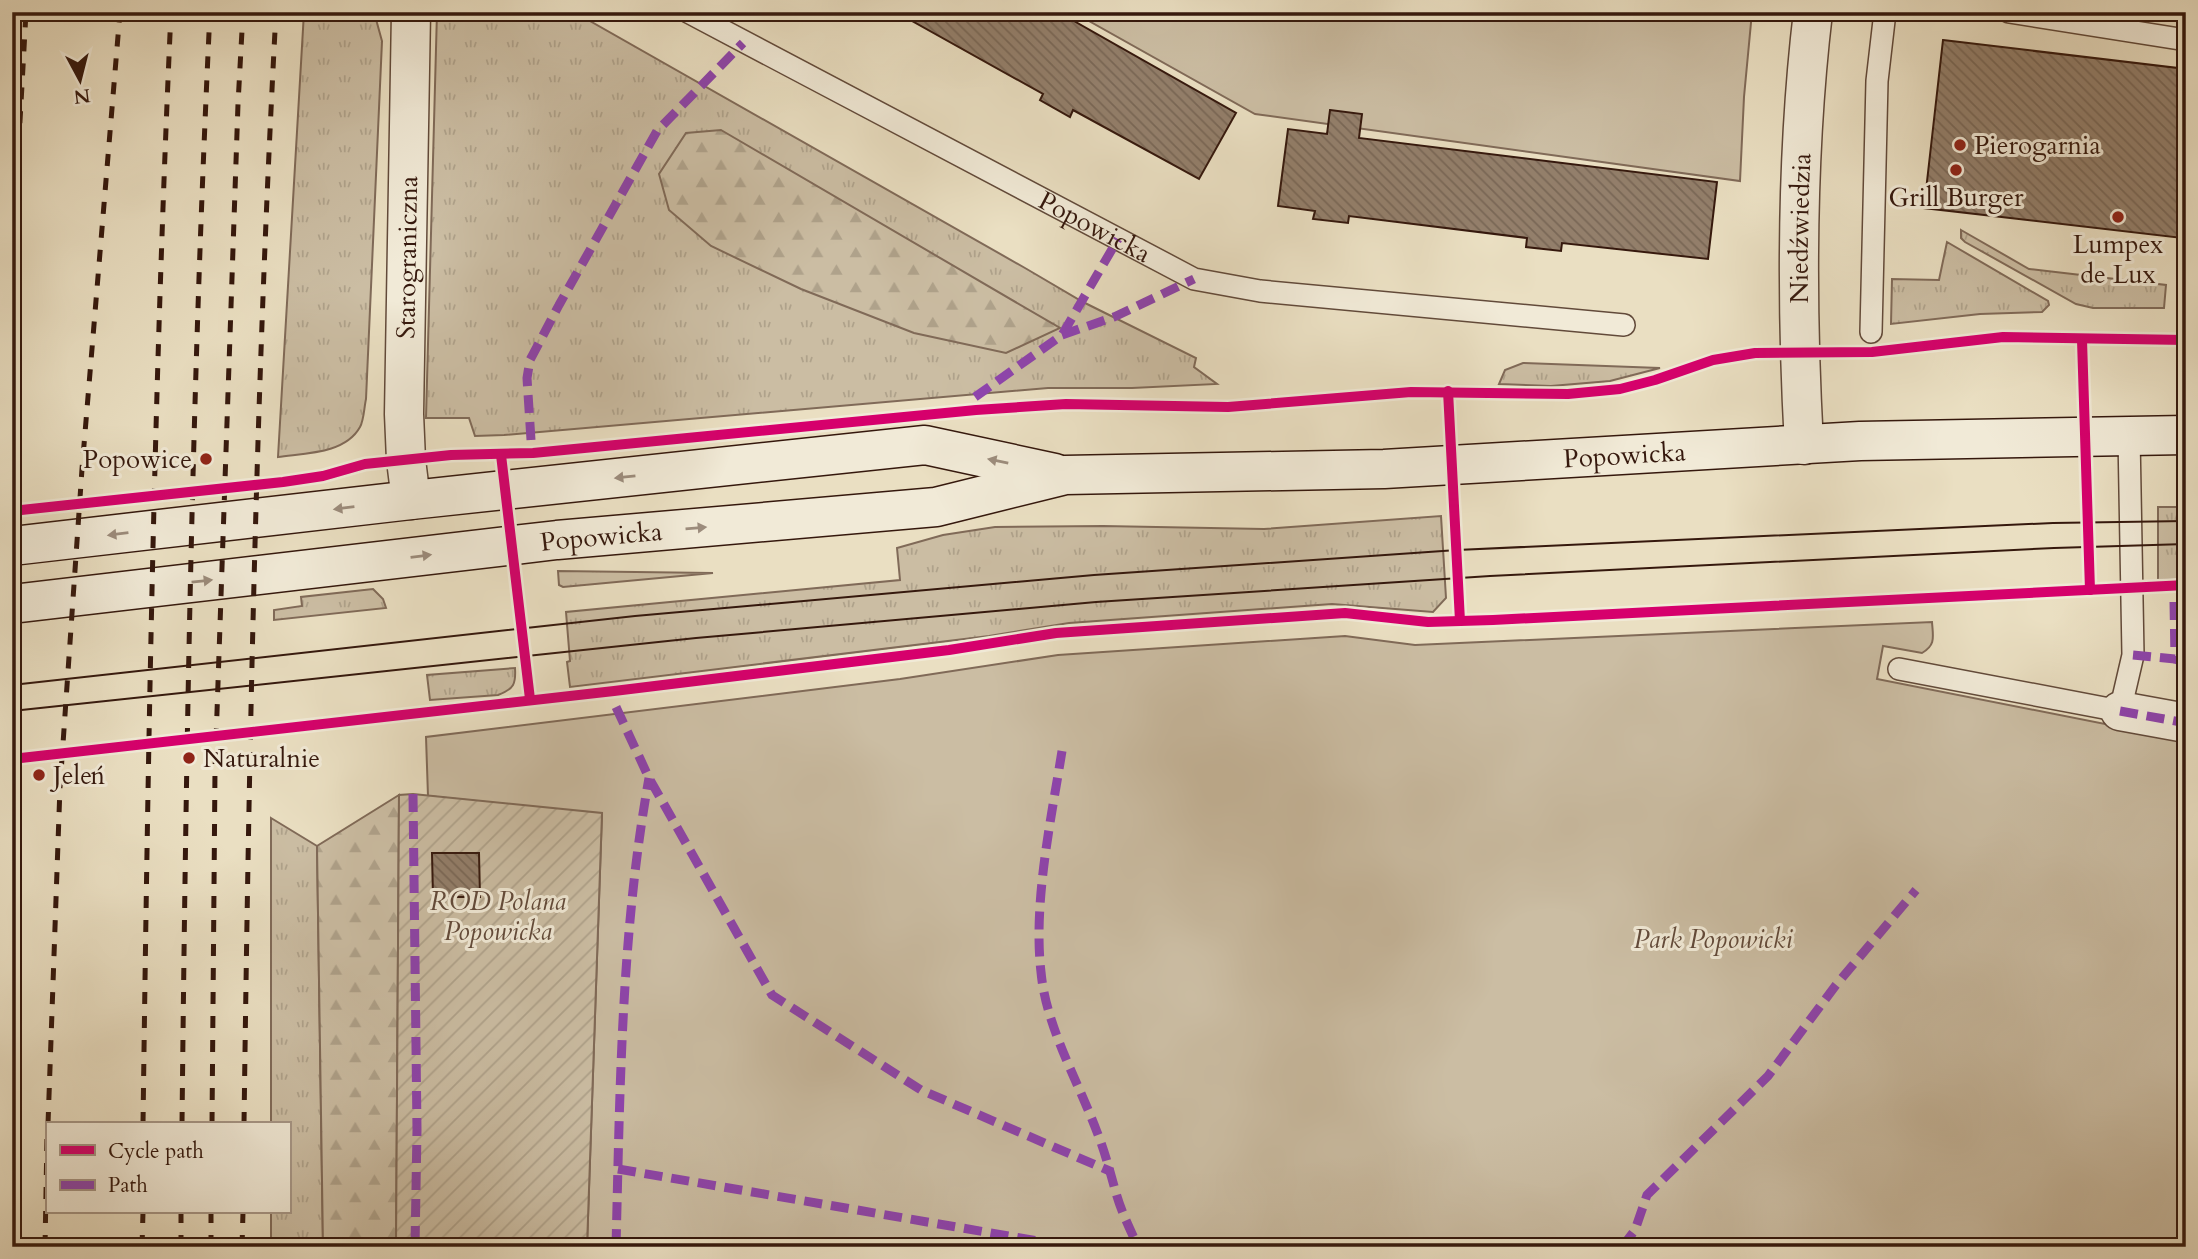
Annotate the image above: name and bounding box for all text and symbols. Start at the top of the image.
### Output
north arrow [46,46,116,116]
text: N [72,82,92,110]
place label: Pierogarnia [1974,128,2101,163]
marker: Pierogarnia [1952,137,1968,153]
street label: Niedźwiedzia [1781,152,1819,304]
marker: Grill Burger [1948,162,1964,178]
street label: Starograniczna [388,176,426,339]
place label: Grill Burger [1889,180,2024,215]
street label: Popowicka [1032,183,1157,271]
marker: Lumpex de Lux [2110,209,2126,225]
place label: Lumpex de Lux [2073,227,2163,292]
street label: Popowicka [1562,434,1687,476]
place label: Popowice [83,442,192,477]
marker: Popowice [198,451,214,467]
one-way arrow [987,455,1009,466]
one-way arrow [614,472,636,483]
one-way arrow [332,503,354,514]
street label: Popowicka [538,513,664,559]
one-way arrow [686,522,708,533]
one-way arrow [106,529,128,540]
one-way arrow [410,550,432,561]
one-way arrow [191,576,213,587]
place label: Naturalnie [203,741,320,776]
marker: Naturalnie [181,750,197,766]
place label: Jeleń [49,758,107,793]
marker: Jeleń [31,767,47,783]
park label: ROD Polana Popowicka [430,884,567,949]
park label: Park Popowicki [1633,922,1794,957]
legend [46,1122,290,1214]
text: Cycle path [108,1137,204,1166]
text: Path [108,1171,148,1200]

